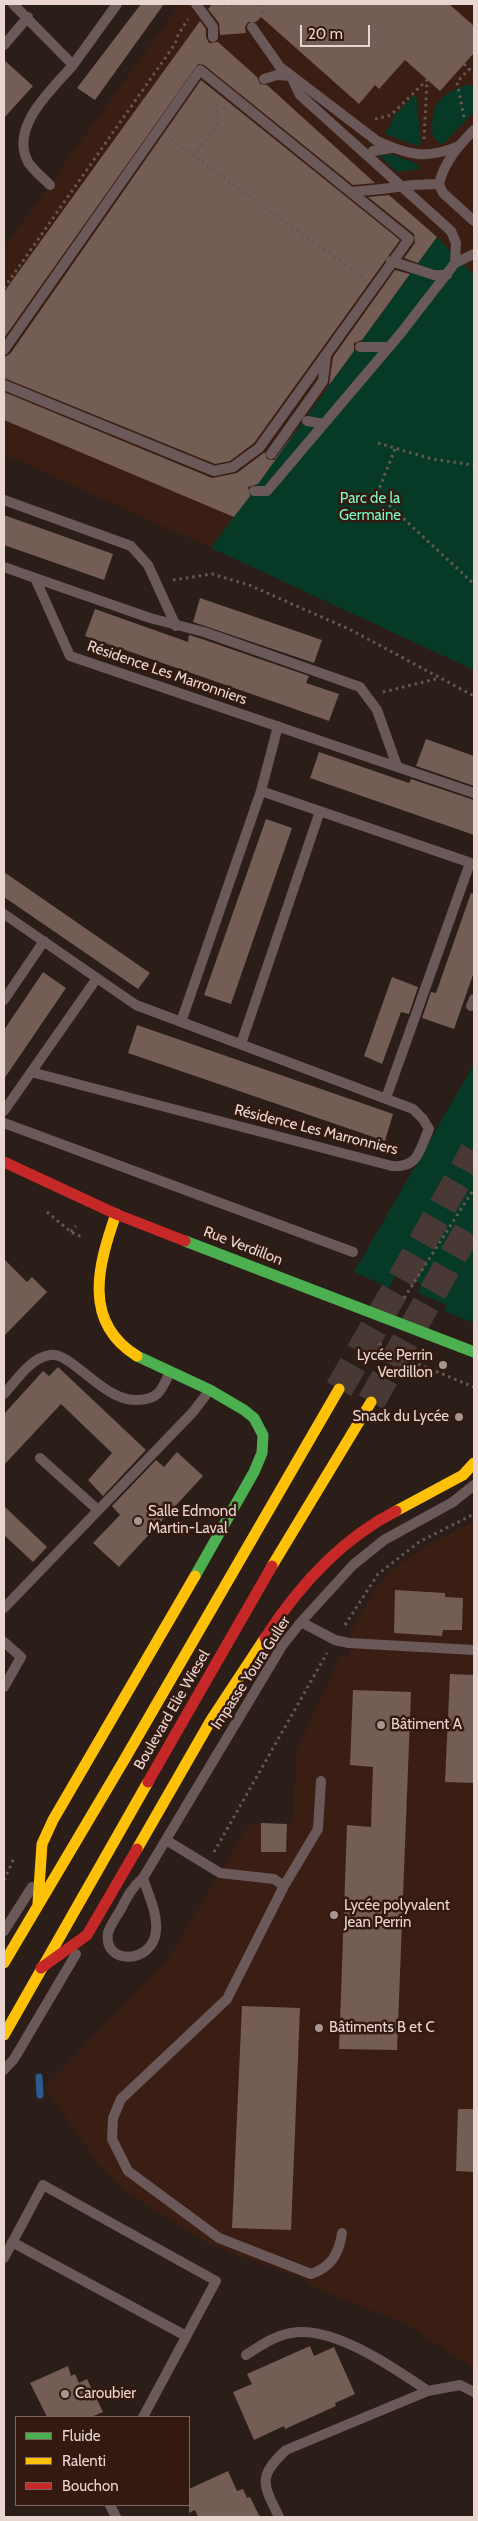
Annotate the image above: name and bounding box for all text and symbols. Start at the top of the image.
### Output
scale bar [303,15,373,47]
text: 20 m [308,25,343,43]
park label: Parc de la Germaine [339,490,401,525]
street label: Résidence Les Marronniers [85,637,249,709]
street label: Résidence Les Marronniers [232,1101,400,1159]
street label: Rue Verdillon [201,1223,285,1269]
place label: Lycée Perrin Verdillon [357,1347,433,1382]
marker: Lycée Perrin Verdillon [437,1359,449,1371]
place label: Snack du Lycée [352,1408,449,1426]
marker: Snack du Lycée [453,1411,465,1423]
place label: Salle Edmond Martin-Laval [148,1503,237,1538]
marker: Salle Edmond Martin-Laval [132,1515,144,1527]
street label: Impasse Youra Guller [208,1613,294,1733]
street label: Boulevard Elie Wiesel [130,1647,214,1773]
place label: Bâtiment A [391,1716,462,1734]
marker: Bâtiment A [375,1719,387,1731]
place label: Lycée polyvalent Jean Perrin [344,1897,450,1932]
marker: Lycée polyvalent Jean Perrin [328,1909,340,1921]
place label: Bâtiments B et C [329,2019,435,2037]
marker: Bâtiments B et C [313,2022,325,2034]
place label: Caroubier [75,2385,136,2403]
marker: Caroubier [59,2388,71,2400]
legend [15,2416,190,2506]
text: Fluide [62,2427,100,2445]
text: Ralenti [62,2452,106,2470]
text: Bouchon [62,2477,119,2495]

